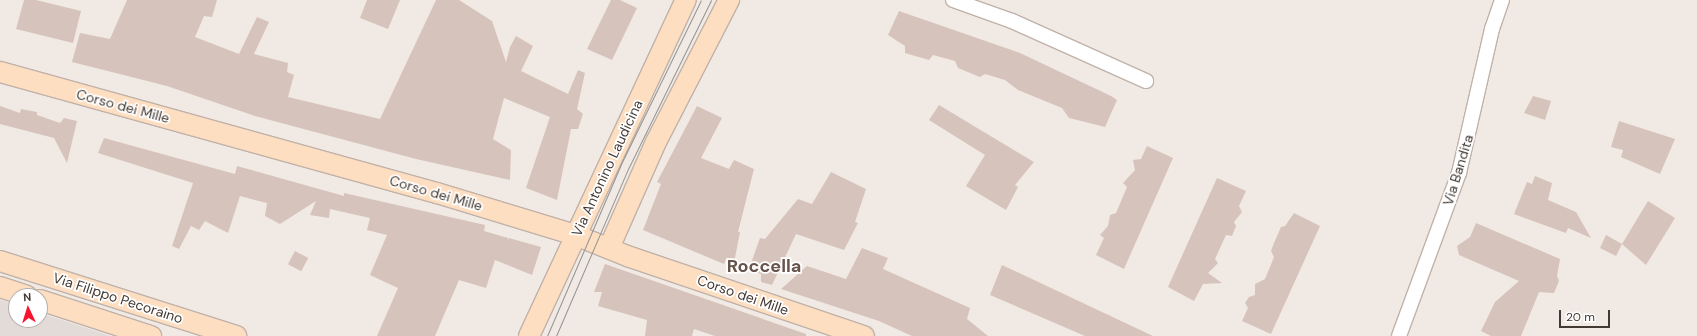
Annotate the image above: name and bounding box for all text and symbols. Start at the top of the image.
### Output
street label: Corso dei Mille [75,85,171,127]
street label: Via Antonino Laudicina [568,97,646,239]
street label: Via Bandita [1439,132,1477,208]
street label: Corso dei Mille [388,172,484,214]
district label: Roccella [727,255,801,277]
street label: Via Filippo Pecoraino [51,269,185,327]
street label: Corso dei Mille [695,271,791,319]
north arrow [8,288,48,328]
text: N [23,290,32,304]
scale bar [1561,302,1612,328]
text: 20 m [1566,309,1595,325]

